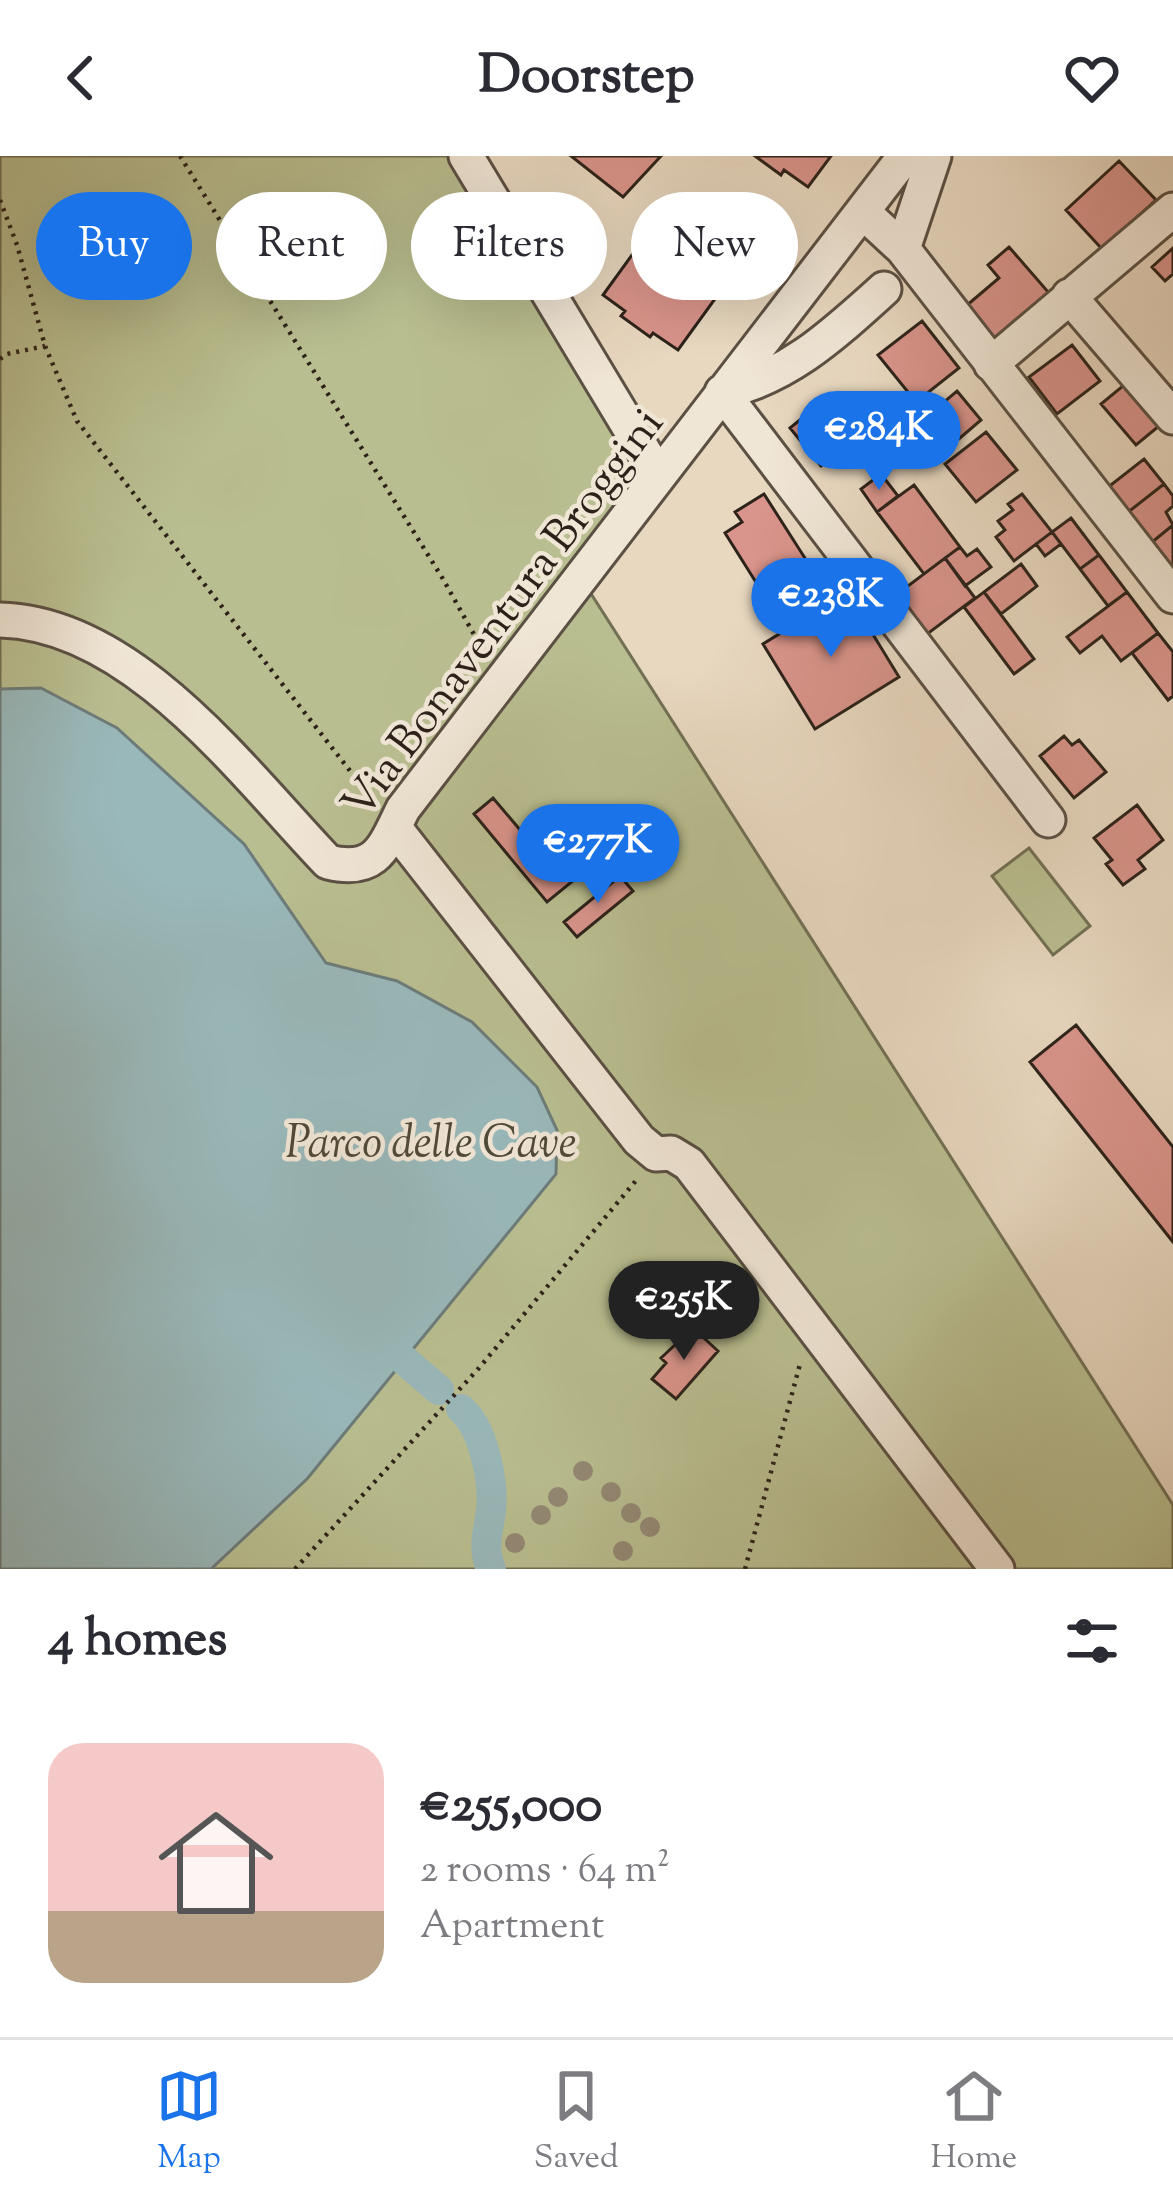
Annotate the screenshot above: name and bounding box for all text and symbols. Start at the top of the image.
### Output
text: Doorstep [478,39,695,117]
icon: back [48,45,114,111]
icon: heart [1059,45,1125,111]
chip: Buy [36,192,192,300]
chip: Rent [216,192,387,300]
chip: Filters [411,192,607,300]
chip: New [631,192,798,300]
pin: €284K [795,391,963,493]
street label: Via Bonaventura Broggini [329,396,682,835]
text: €284K [825,402,933,458]
pin: €238K [747,558,915,660]
text: €238K [778,569,884,625]
pin: €277K [514,804,682,906]
text: €277K [543,815,653,871]
park label: Parco delle Cave [285,1113,577,1178]
pin: €255K [600,1261,768,1363]
text: €255K [635,1272,733,1328]
text: 4 homes [48,1605,227,1678]
icon: filters [1059,1608,1125,1674]
text: €255,000 [420,1771,602,1844]
icon: home [144,1791,288,1935]
text: 2 rooms · 64 m² [420,1844,670,1900]
text: Apartment [420,1900,604,1956]
tab: Map [156,2063,222,2183]
tab: Saved [534,2063,619,2183]
tab: Home [931,2063,1017,2183]

